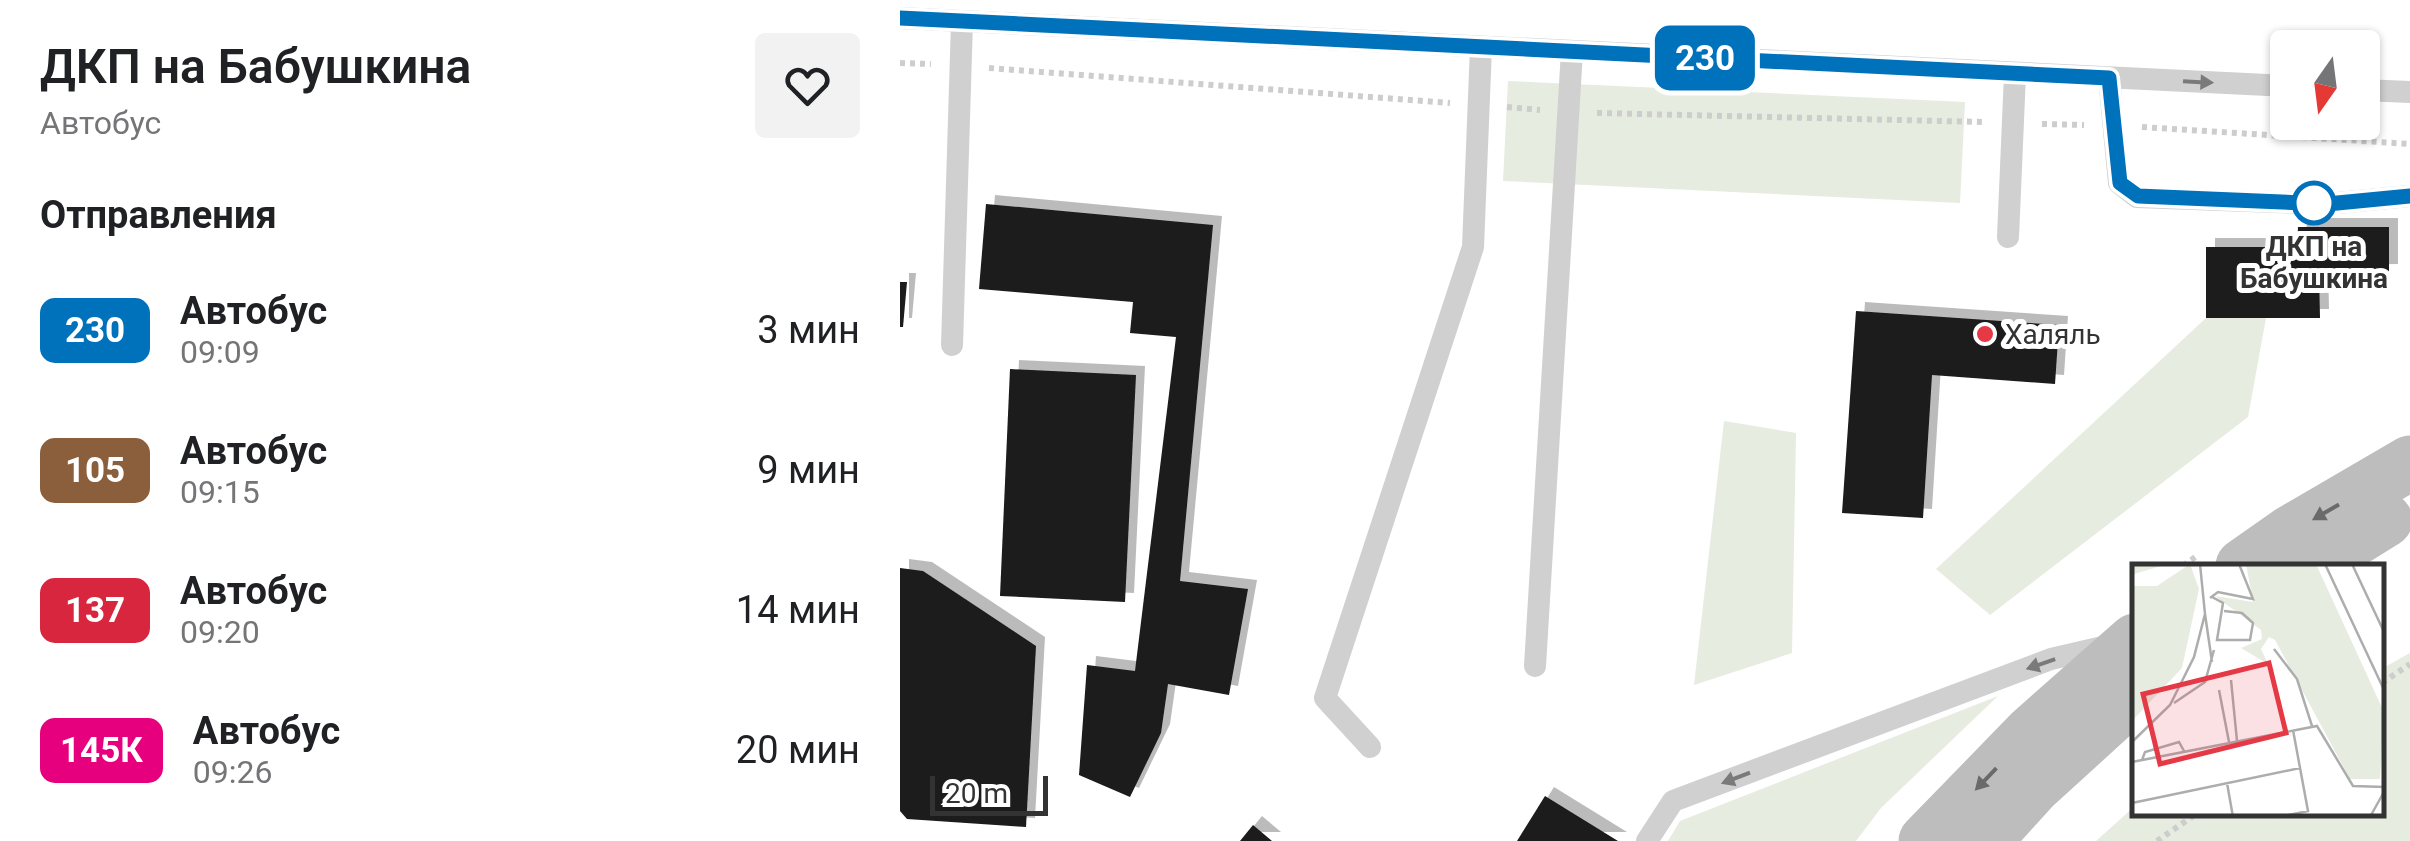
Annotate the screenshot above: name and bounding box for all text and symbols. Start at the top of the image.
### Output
line badge: 230 [1648,26,1762,90]
north arrow [2270,30,2380,140]
map controls [2270,30,2380,140]
button: heart [755,33,860,138]
text: ДКП на Бабушкина [40,38,471,95]
text: 230 [1675,38,1735,79]
one-way arrow [2183,74,2215,90]
text: Автобус [40,104,161,142]
marker: ДКП на Бабушкина [2293,182,2335,224]
text: Отправления [40,193,277,237]
place label: ДКП на Бабушкина [2240,230,2388,295]
text: Автобус [180,289,327,333]
text: 3 мин [757,308,860,352]
text: 230 [65,310,125,351]
place label: Халяль [2005,318,2101,351]
marker: Халяль [1974,323,1996,345]
text: 09:09 [180,333,260,371]
text: Автобус [180,429,327,473]
text: 9 мин [757,448,860,492]
text: 105 [65,450,125,491]
text: 09:15 [180,473,260,511]
one-way arrow [2312,503,2340,520]
inset map [2132,564,2385,816]
text: Автобус [180,569,327,613]
text: 14 мин [736,588,860,632]
text: 137 [65,590,125,631]
text: 09:20 [180,613,260,651]
one-way arrow [2025,657,2055,672]
text: Автобус [193,709,340,753]
text: 20 мин [736,728,860,772]
text: 145К [60,730,143,771]
text: 09:26 [193,753,273,791]
one-way arrow [1975,766,1998,790]
scale bar [930,771,1048,816]
one-way arrow [1721,771,1751,786]
text: 20 m [945,777,1008,810]

